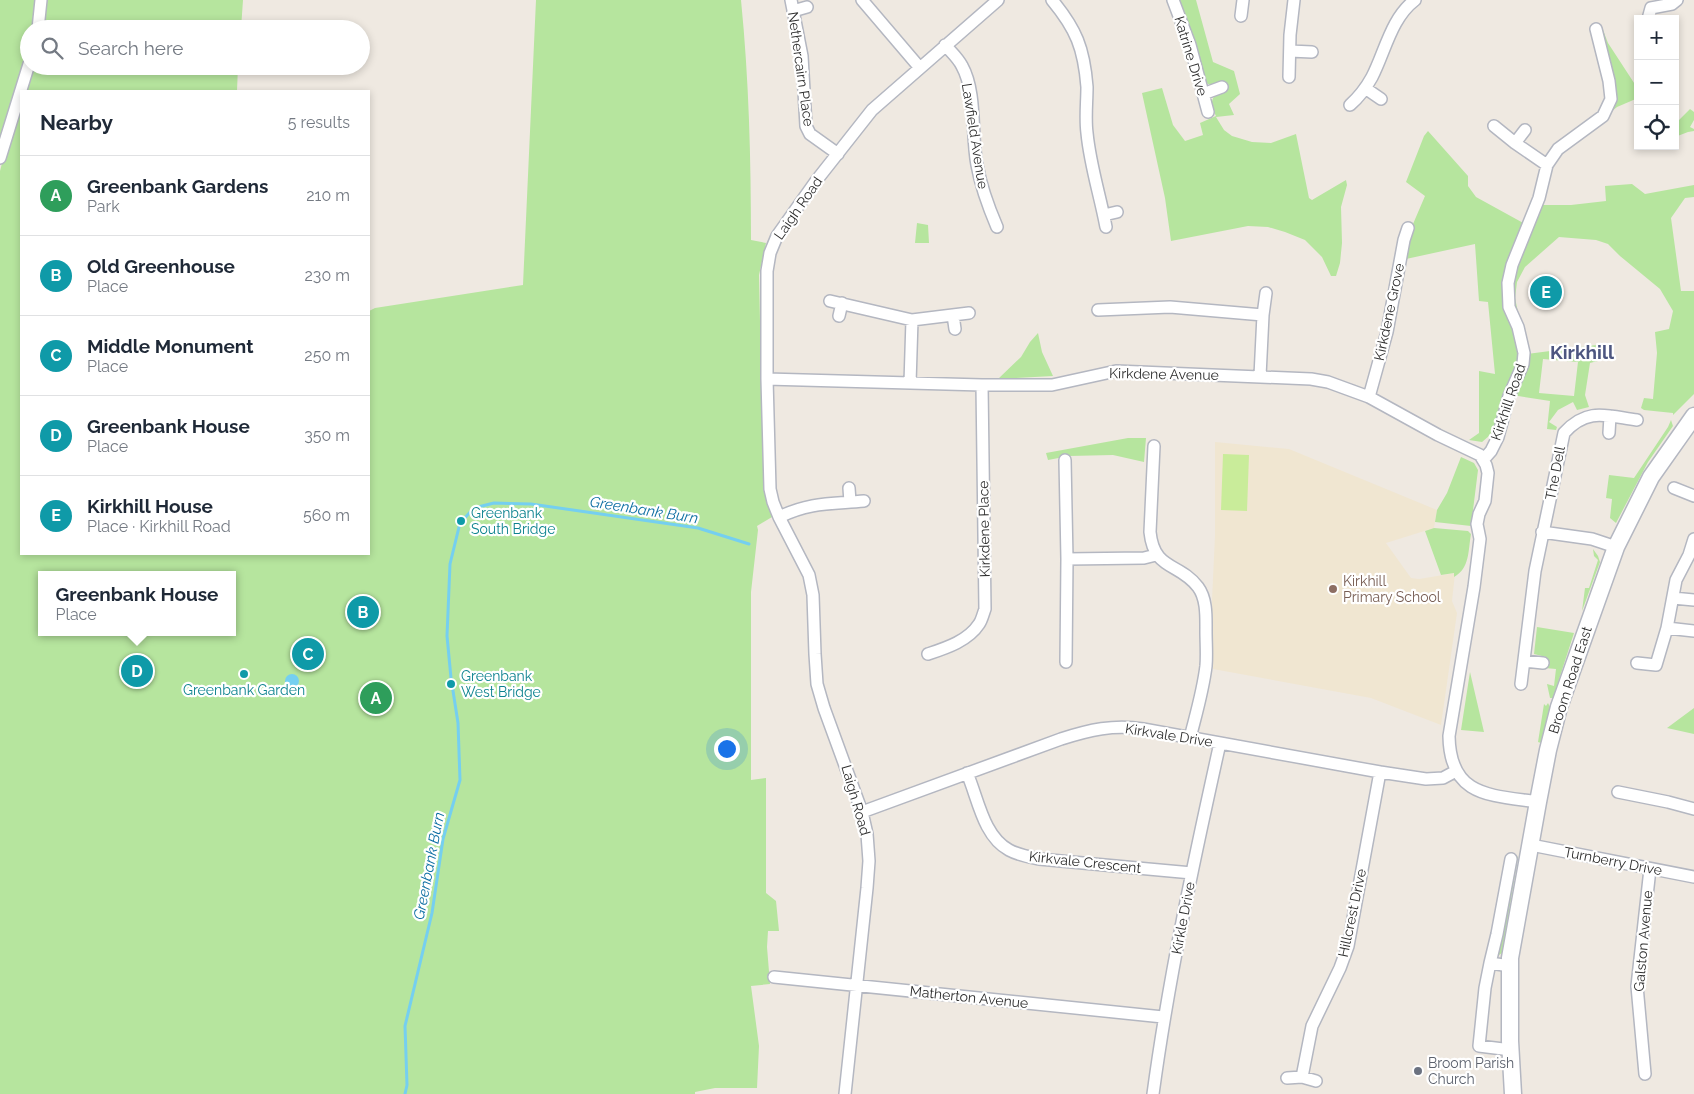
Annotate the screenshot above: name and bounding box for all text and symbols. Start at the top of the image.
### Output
street label: Nethercairn Place [785,11,817,127]
street label: Katrine Drive [1171,14,1211,98]
map controls [1634,15,1679,150]
button: + [1634,15,1679,60]
search box [20,20,370,75]
icon: search [38,34,66,62]
text: Search here [78,37,184,59]
button: − [1634,60,1679,105]
street label: Lawfield Avenue [959,82,991,190]
button: locate [1634,105,1679,150]
text: Nearby [40,110,113,135]
text: 5 results [288,113,350,132]
street label: Laigh Road [771,174,825,242]
text: Greenbank Gardens [87,175,268,197]
text: A [51,186,61,205]
text: 210 m [306,186,350,205]
text: Park [87,197,120,216]
text: Old Greenhouse [87,255,235,277]
street label: Kirkdene Grove [1371,262,1407,362]
text: B [51,266,61,285]
text: 230 m [305,266,350,285]
pin: E [1530,273,1562,311]
text: Place [87,277,128,296]
text: Middle Monument [87,335,254,357]
district label: Kirkhill [1550,341,1615,363]
text: C [51,346,61,365]
text: 250 m [304,346,350,365]
text: Place [87,357,128,376]
street label: Kirkhill Road [1487,362,1529,442]
street label: Kirkdene Avenue [1109,365,1219,383]
text: Greenbank House [87,415,250,437]
text: D [50,426,62,445]
text: 350 m [304,426,350,445]
text: Place [87,437,128,456]
street label: The Dell [1542,445,1568,501]
street label: Kirkdene Place [975,480,993,578]
water label: Greenbank Burn [589,493,699,527]
text: Kirkhill House [87,495,213,517]
place label: Greenbank South Bridge [471,505,555,537]
text: E [51,506,61,525]
text: 560 m [303,506,350,525]
marker: Greenbank South Bridge [455,515,467,527]
text: Place · Kirkhill Road [87,517,231,536]
popup [38,571,236,636]
place label: Kirkhill Primary School [1343,573,1441,605]
text: Greenbank House [56,583,218,605]
marker: Kirkhill Primary School [1327,583,1339,595]
pin: B [347,593,379,631]
text: Place [56,605,97,624]
street label: Broom Road East [1545,624,1595,736]
pin: C [292,635,324,673]
pin: D [121,652,153,690]
marker: Greenbank Garden [238,668,250,680]
place label: Greenbank West Bridge [461,668,541,700]
marker: Greenbank West Bridge [445,678,457,690]
pin: A [360,679,392,717]
place label: Greenbank Garden [183,682,305,698]
street label: Kirkvale Drive [1124,720,1214,750]
your location [714,736,740,762]
street label: Laigh Road [838,763,874,837]
water label: Greenbank Burn [410,811,448,921]
street label: Turnberry Drive [1563,844,1663,878]
street label: Kirkvale Crescent [1028,848,1142,876]
street label: Hillcrest Drive [1335,867,1369,959]
street label: Kirkle Drive [1168,880,1198,956]
street label: Galston Avenue [1631,890,1655,992]
street label: Matherton Avenue [909,983,1029,1011]
place label: Broom Parish Church [1428,1055,1514,1087]
marker: Broom Parish Church [1412,1065,1424,1077]

